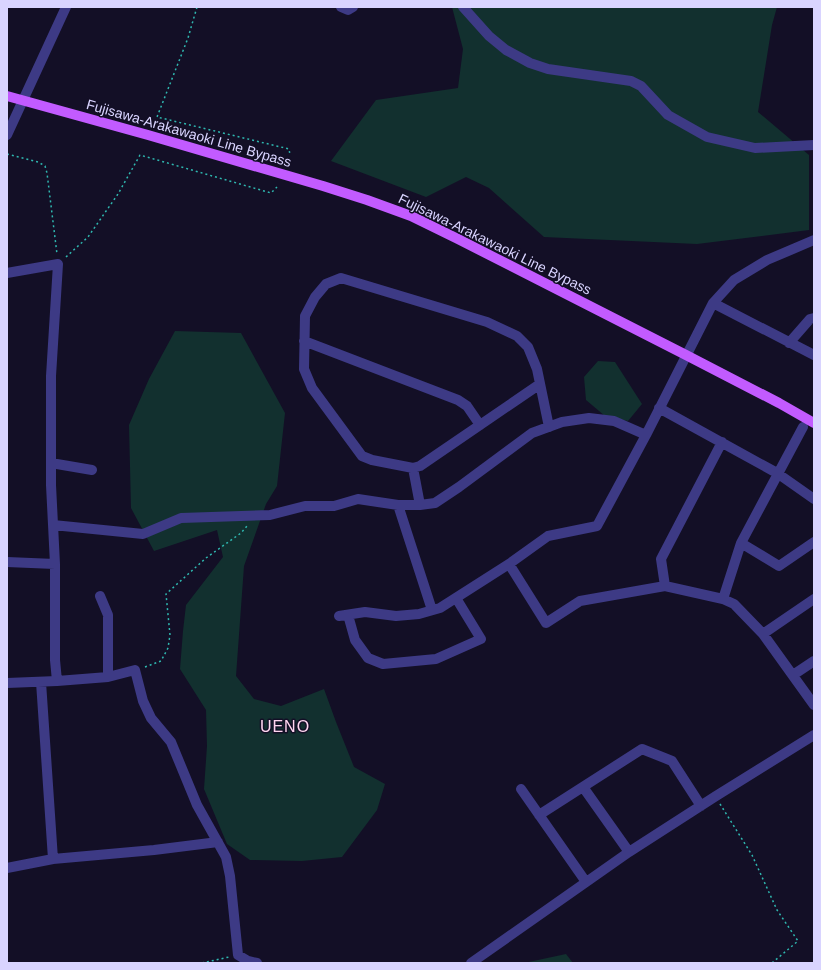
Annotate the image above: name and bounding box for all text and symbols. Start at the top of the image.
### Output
street label: Fujisawa-Arakawaoki Line Bypass [85,96,293,170]
street label: Fujisawa-Arakawaoki Line Bypass [396,190,594,298]
district label: UENO [260,718,310,735]

